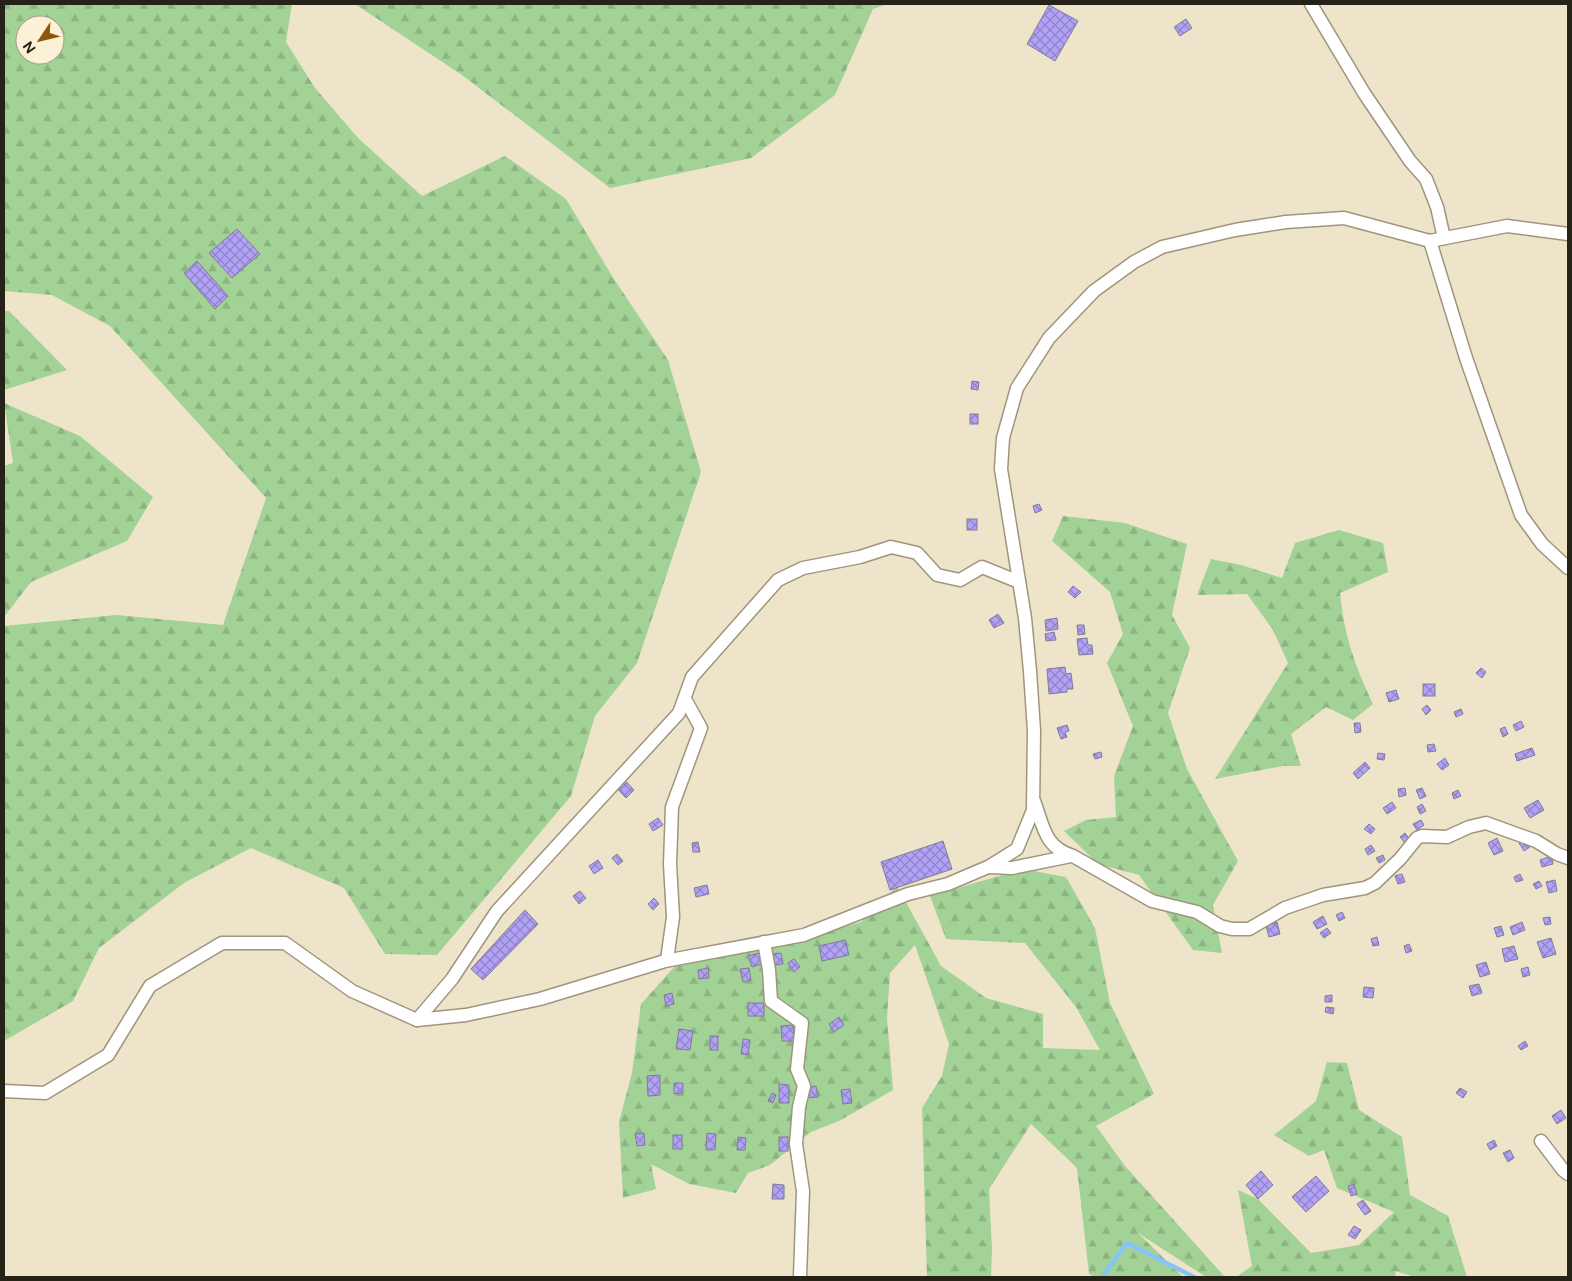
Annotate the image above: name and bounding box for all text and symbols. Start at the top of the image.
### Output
north arrow [15,15,65,65]
text: N [20,38,39,57]

